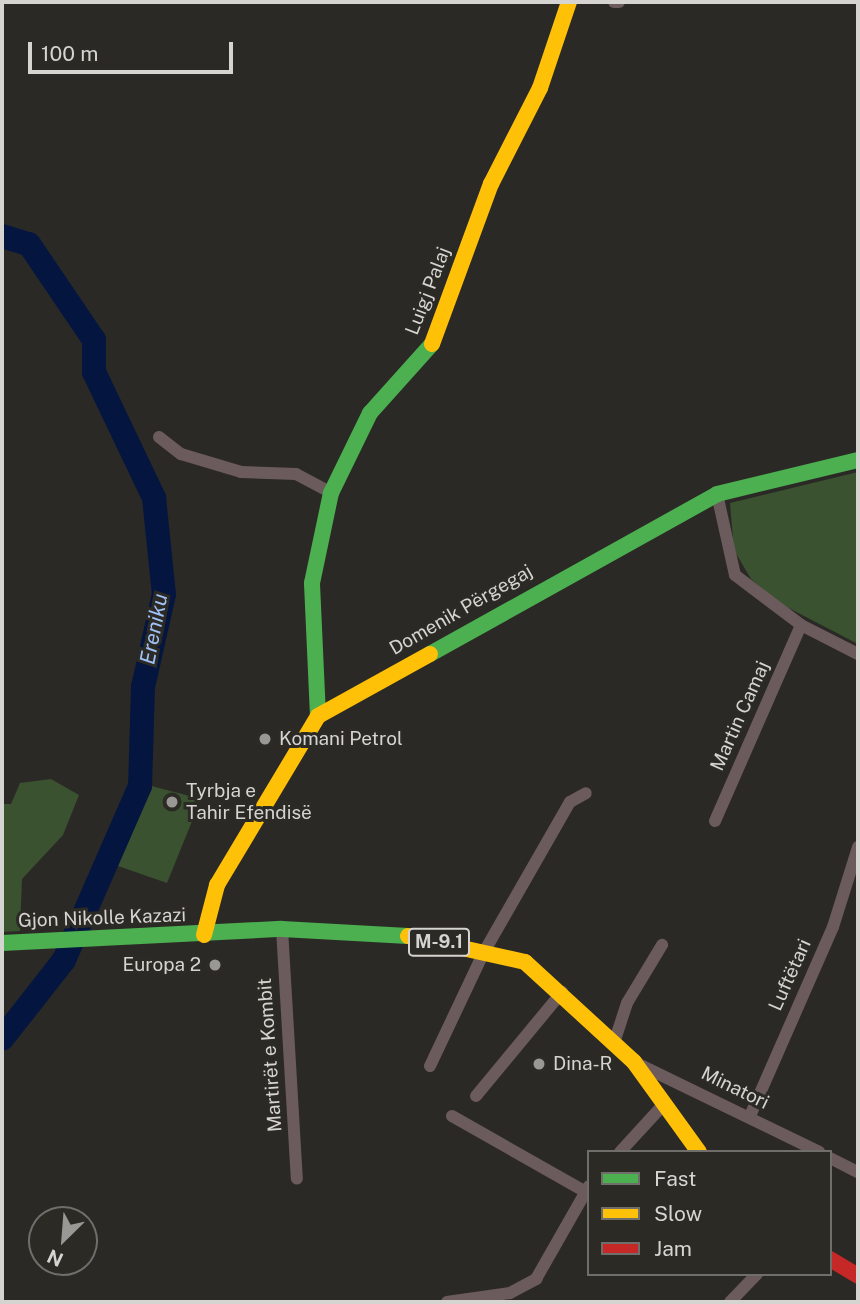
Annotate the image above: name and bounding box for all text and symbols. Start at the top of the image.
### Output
scale bar [32,28,236,72]
text: 100 m [41,41,98,66]
street label: Luigj Palaj [401,244,455,338]
street label: Domenik Përgegaj [385,560,537,660]
water label: Ereniku [135,592,173,666]
street label: Martin Camaj [706,658,774,774]
place label: Komani Petrol [279,728,403,750]
marker: Komani Petrol [257,731,273,747]
place label: Tyrbja e Tahir Efendisë [186,780,312,824]
marker: Tyrbja e Tahir Efendisë [164,794,180,810]
street label: Gjon Nikolle Kazazi [18,904,186,932]
road number: M-9.1 [408,928,471,957]
street label: Luftëtari [764,935,816,1015]
place label: Europa 2 [123,954,201,976]
marker: Europa 2 [207,957,223,973]
street label: Martirët e Kombit [253,977,287,1133]
place label: Dina-R [553,1053,612,1075]
marker: Dina-R [531,1056,547,1072]
street label: Minatori [697,1062,773,1114]
legend [587,1150,832,1276]
text: Fast [654,1166,696,1191]
text: Slow [654,1201,702,1226]
north arrow [28,1206,98,1276]
text: Jam [654,1236,692,1261]
text: N [44,1245,66,1271]

